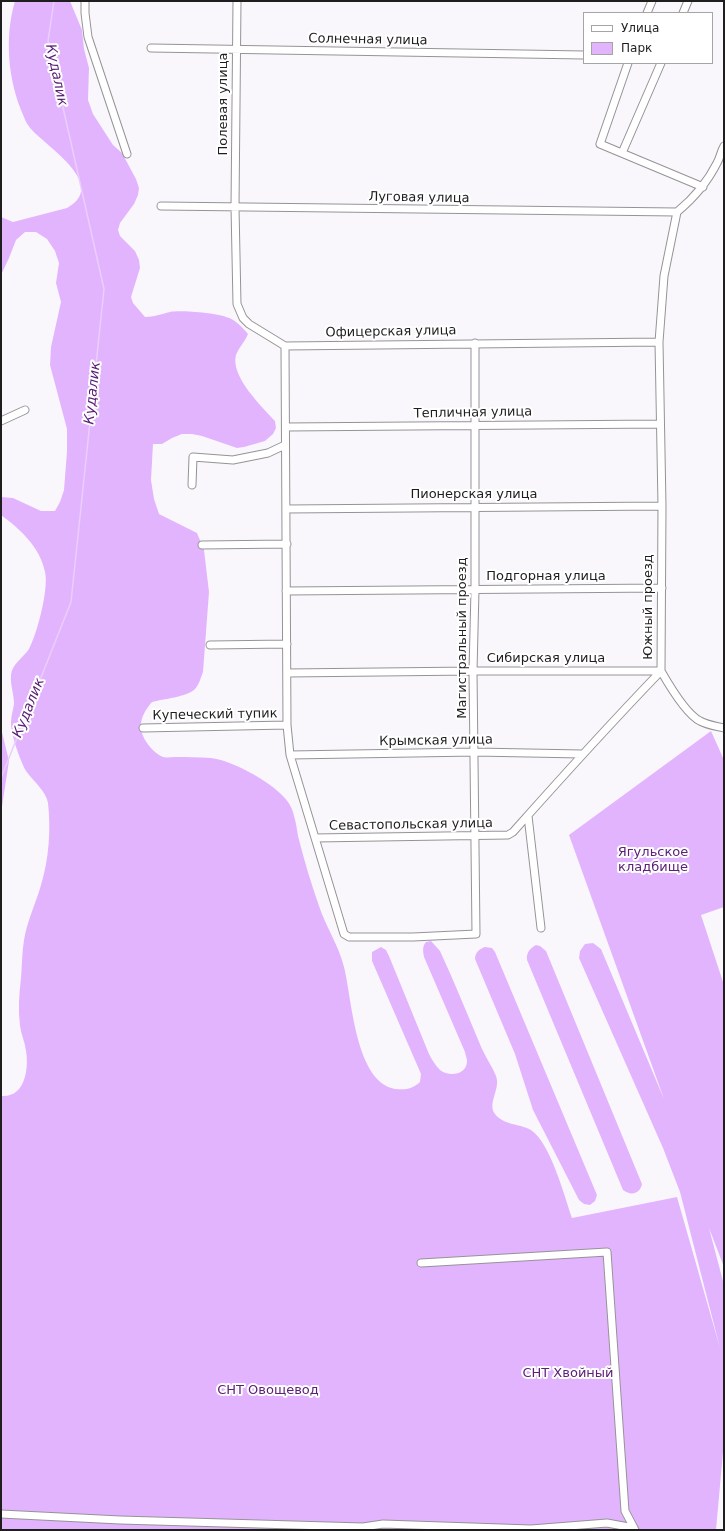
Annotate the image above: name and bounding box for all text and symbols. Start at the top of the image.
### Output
legend [583,12,713,64]
text: Улица [621,21,659,35]
street label: Солнечная улица [308,31,428,49]
text: Парк [621,41,652,55]
water label: Кудалик [41,42,71,108]
street label: Полевая улица [216,53,232,155]
street label: Луговая улица [368,189,470,207]
street label: Офицерская улица [325,323,457,341]
water label: Кудалик [81,361,105,425]
street label: Тепличная улица [414,404,532,422]
street label: Пионерская улица [410,487,538,503]
street label: Южный проезд [641,554,657,660]
street label: Магистральный проезд [455,557,471,719]
street label: Подгорная улица [486,569,606,585]
street label: Сибирская улица [487,651,605,667]
water label: Кудалик [9,676,49,740]
street label: Купеческий тупик [152,706,278,724]
street label: Крымская улица [379,732,493,750]
street label: Севастопольская улица [329,816,493,834]
park label: Ягульское кладбище [618,845,688,876]
park label: СНТ Хвойный [522,1366,614,1382]
park label: СНТ Овощевод [217,1383,319,1399]

